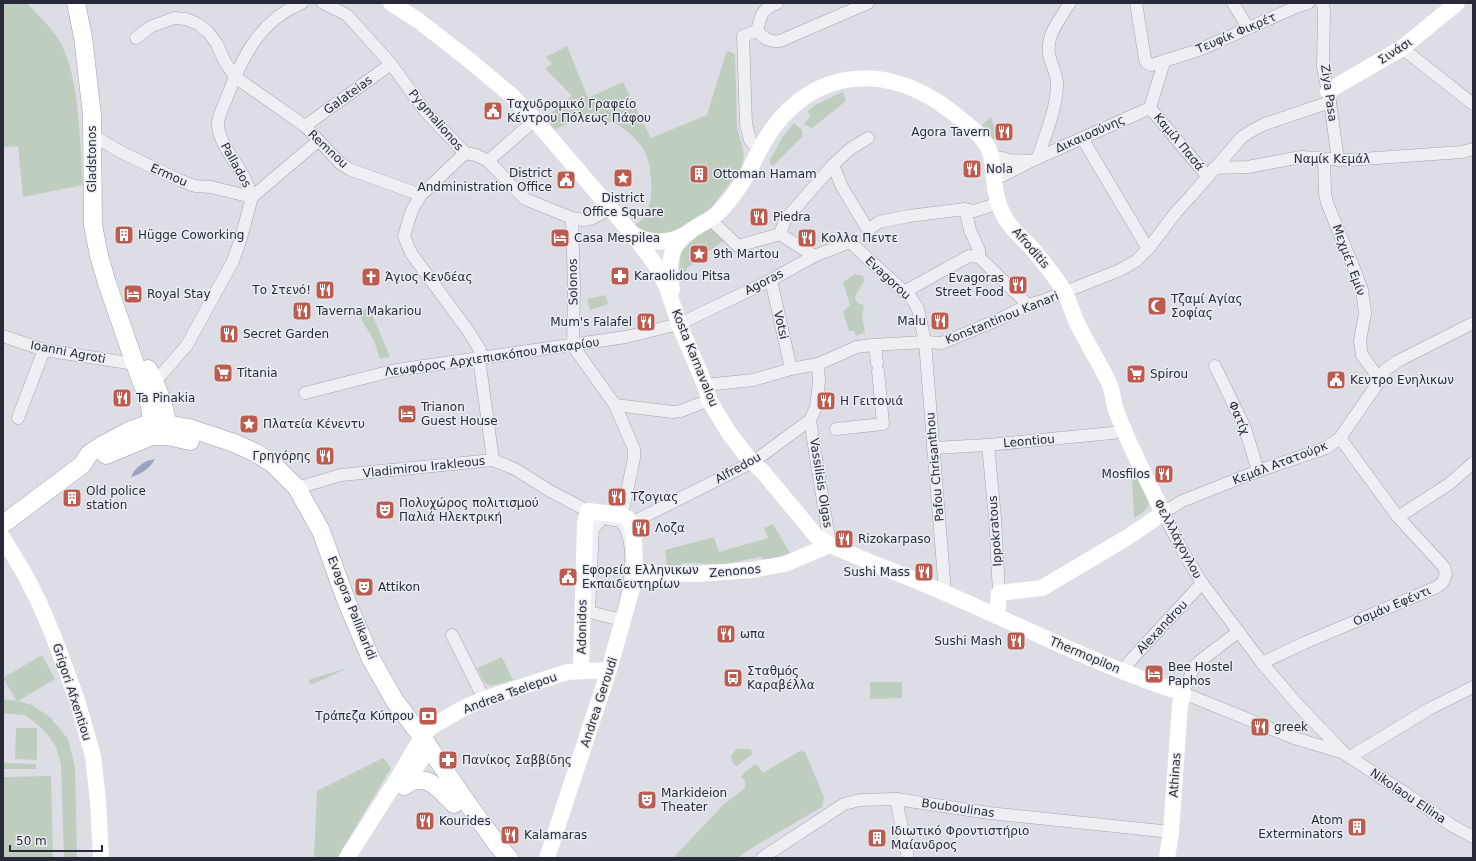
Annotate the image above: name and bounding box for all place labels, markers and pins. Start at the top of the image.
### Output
place label: Ταχυδρομικό Γραφείο Κέντρου Πόλεως Πάφου [506,97,651,125]
public building icon: Ταχυδρομικό Γραφείο Κέντρου Πόλεως Πάφου [482,100,504,122]
restaurant icon: Agora Tavern [993,121,1015,143]
place label: Agora Tavern [911,125,990,139]
restaurant icon: Nola [961,158,983,180]
place label: Nola [986,162,1013,176]
building icon: Ottoman Hamam [688,163,710,185]
place label: District Andministration Office [418,166,552,194]
place icon: District Office Square [612,167,634,189]
place label: Ottoman Hamam [713,167,817,181]
public building icon: District Andministration Office [555,169,577,191]
place label: District Office Square [582,191,664,219]
restaurant icon: Piedra [748,206,770,228]
place label: Piedra [773,210,811,224]
building icon: Hügge Coworking [113,224,135,246]
hotel icon: Casa Mespilea [549,227,571,249]
restaurant icon: Κολλα Πεντε [796,227,818,249]
place label: Hügge Coworking [138,228,244,242]
place label: Casa Mespilea [574,231,660,245]
place label: Κολλα Πεντε [821,231,898,245]
place icon: 9th Martou [688,243,710,265]
place label: 9th Martou [713,247,779,261]
pharmacy icon: Karaolidou Pitsa [609,265,631,287]
church icon: Άγιος Κενδέας [360,266,382,288]
place label: Karaolidou Pitsa [634,269,730,283]
place label: Άγιος Κενδέας [385,270,473,284]
place label: Evagoras Street Food [935,271,1004,299]
restaurant icon: Evagoras Street Food [1007,274,1029,296]
restaurant icon: Το Στενό! [314,279,336,301]
hotel icon: Royal Stay [122,283,144,305]
place label: Το Στενό! [251,283,311,297]
place label: Royal Stay [147,287,211,301]
place label: Τζαμί Αγίας Σοφίας [1170,292,1243,320]
mosque icon: Τζαμί Αγίας Σοφίας [1146,295,1168,317]
restaurant icon: Taverna Makariou [291,300,313,322]
place label: Taverna Makariou [315,304,422,318]
restaurant icon: Malu [929,310,951,332]
restaurant icon: Mum's Falafel [635,311,657,333]
place label: Malu [897,314,926,328]
place label: Mum's Falafel [550,315,632,329]
restaurant icon: Secret Garden [218,323,240,345]
place label: Secret Garden [243,327,329,341]
supermarket icon: Titania [212,362,234,384]
supermarket icon: Spirou [1125,363,1147,385]
place label: Titania [236,366,278,380]
place label: Spirou [1150,367,1188,381]
public building icon: Κεντρο Ενηλικων [1325,369,1347,391]
place label: Κεντρο Ενηλικων [1350,373,1454,387]
restaurant icon: Ta Pinakia [111,387,133,409]
restaurant icon: Η Γειτονιά [815,390,837,412]
place label: Ta Pinakia [135,391,195,405]
place label: Η Γειτονιά [840,394,903,408]
place label: Trianon Guest House [420,400,498,428]
hotel icon: Trianon Guest House [396,403,418,425]
place icon: Πλατεία Κένεντυ [238,413,260,435]
place label: Πλατεία Κένεντυ [263,417,365,431]
restaurant icon: Γρηγόρης [314,445,336,467]
place label: Γρηγόρης [252,449,311,463]
restaurant icon: Mosfilos [1153,463,1175,485]
place label: Mosfilos [1102,467,1150,481]
place label: Old police station [86,484,146,512]
restaurant icon: Τζογιας [606,486,628,508]
building icon: Old police station [61,487,83,509]
place label: Τζογιας [630,490,678,504]
place label: Πολυχώρος πολιτισμού Παλιά Ηλεκτρική [399,496,539,524]
theatre icon: Πολυχώρος πολιτισμού Παλιά Ηλεκτρική [374,499,396,521]
restaurant icon: Λοζα [630,517,652,539]
place label: Λοζα [655,521,685,535]
restaurant icon: Rizokarpaso [833,528,855,550]
place label: Rizokarpaso [858,532,931,546]
restaurant icon: Sushi Mass [913,561,935,583]
place label: Εφορεία Ελληνικων Εκπαιδευτηρίων [582,563,699,591]
place label: Sushi Mass [844,565,910,579]
public building icon: Εφορεία Ελληνικων Εκπαιδευτηρίων [557,566,579,588]
theatre icon: Attikon [353,576,375,598]
place label: Attikon [378,580,420,594]
restaurant icon: ωπα [715,623,737,645]
place label: ωπα [740,627,765,641]
restaurant icon: Sushi Mash [1005,630,1027,652]
place label: Sushi Mash [934,634,1002,648]
place label: Bee Hostel Paphos [1168,660,1233,688]
hotel icon: Bee Hostel Paphos [1143,663,1165,685]
place label: Σταθμός Καραβέλλα [747,664,815,692]
bus stop icon: Σταθμός Καραβέλλα [722,667,744,689]
bank icon: Τράπεζα Κύπρου [417,705,439,727]
place label: Τράπεζα Κύπρου [314,709,414,723]
restaurant icon: greek [1249,716,1271,738]
place label: greek [1274,720,1308,734]
pharmacy icon: Πανίκος Σαββίδης [437,749,459,771]
place label: Πανίκος Σαββίδης [462,753,572,767]
place label: Markideion Theater [660,786,727,814]
theatre icon: Markideion Theater [636,789,658,811]
restaurant icon: Kourides [414,810,436,832]
place label: Atom Exterminators [1258,813,1343,841]
place label: Kourides [439,814,491,828]
building icon: Atom Exterminators [1346,816,1368,838]
restaurant icon: Kalamaras [499,824,521,846]
place label: Ιδιωτικό Φροντιστήριο Μαίανδρος [891,824,1029,852]
building icon: Ιδιωτικό Φροντιστήριο Μαίανδρος [866,827,888,849]
place label: Kalamaras [524,828,587,842]

